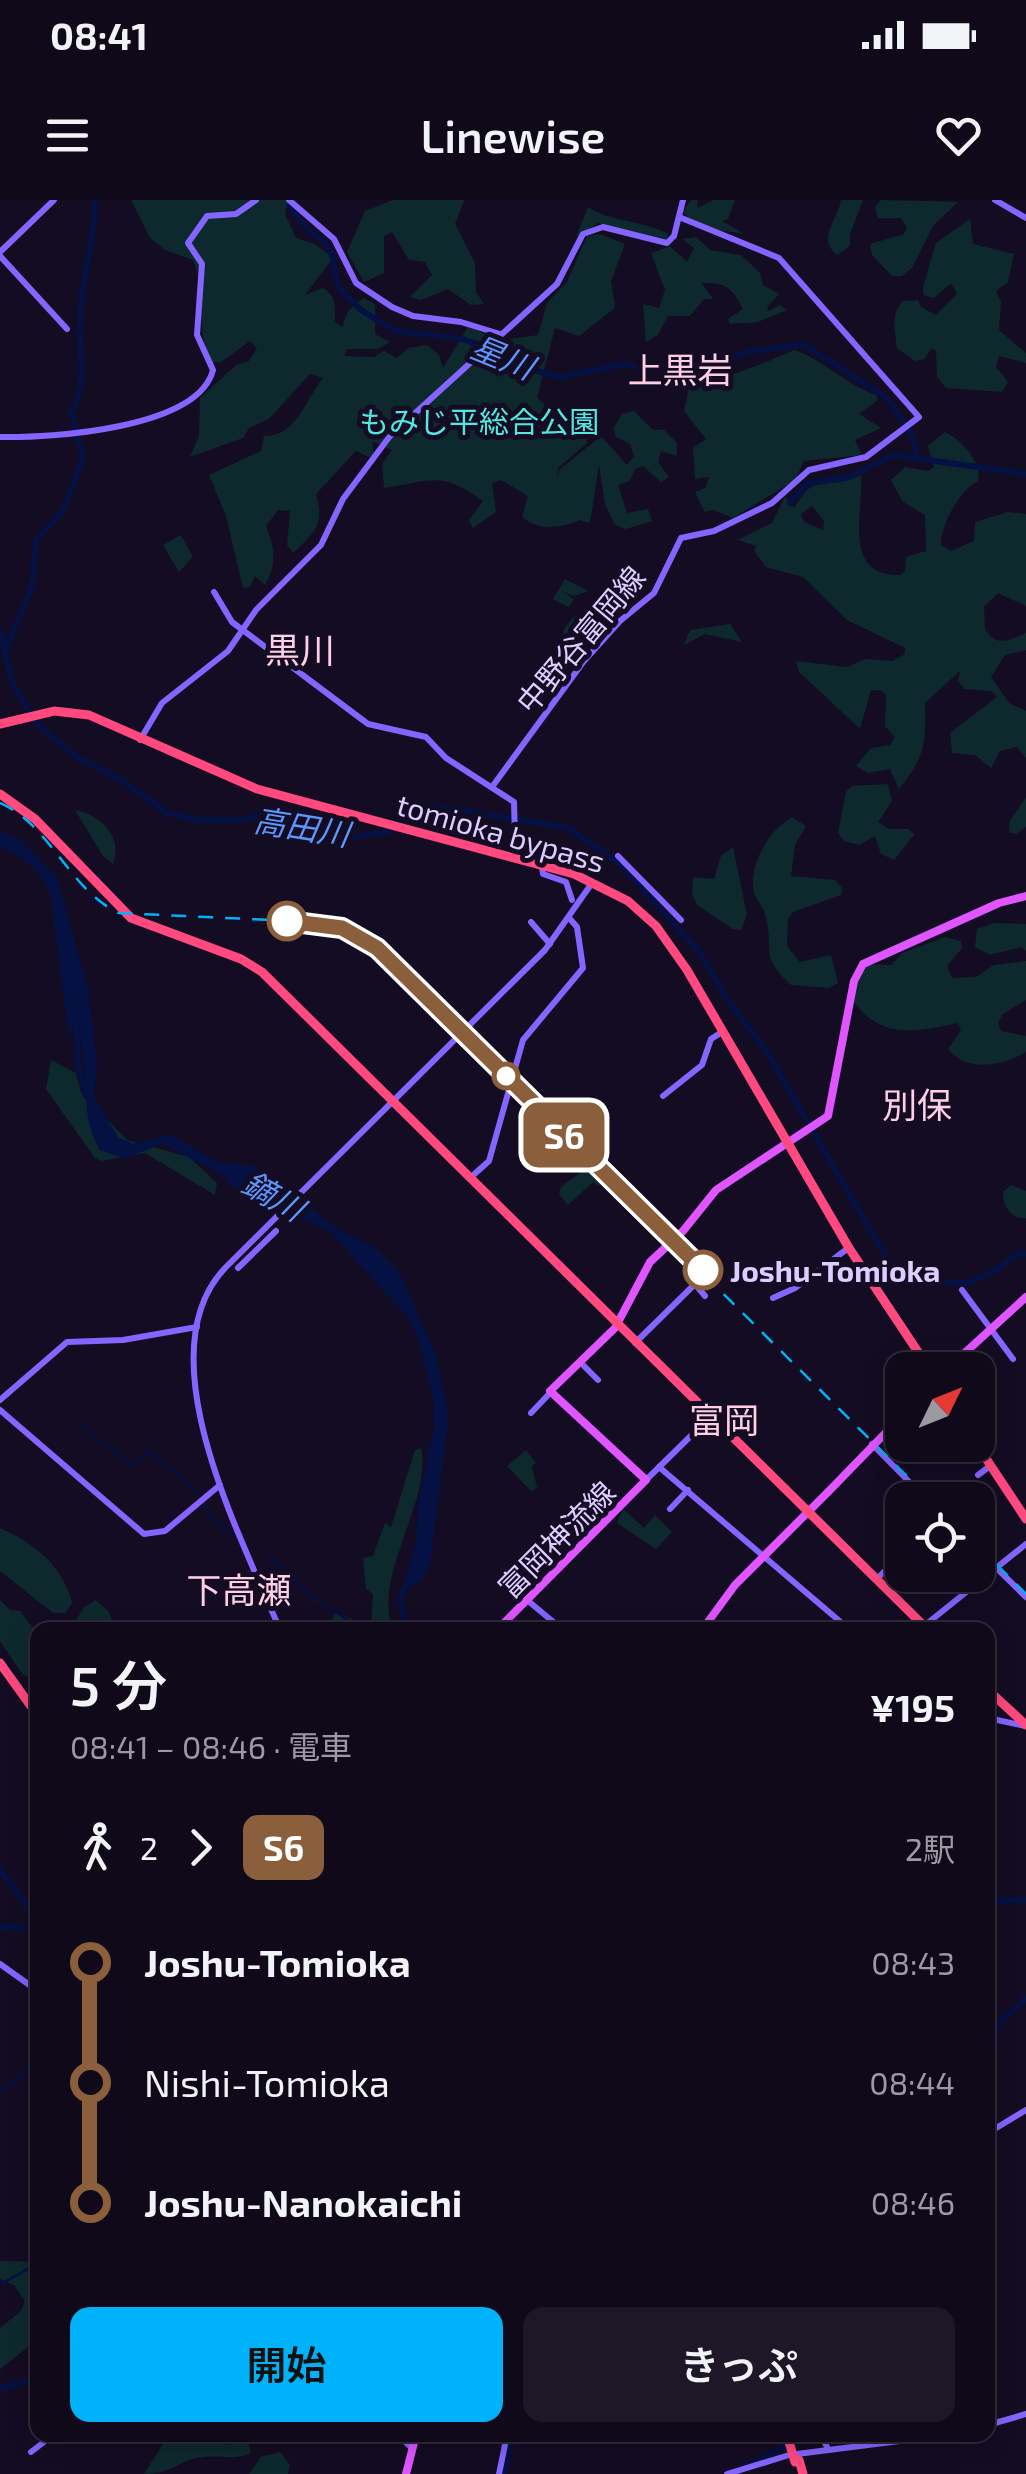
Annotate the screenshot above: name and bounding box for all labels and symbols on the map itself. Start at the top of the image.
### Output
water label: 星川 [466,326,543,387]
district label: 上黒岩 [627,348,733,390]
park label: もみじ平総合公園 [359,403,599,439]
street label: 中野谷富岡線 [508,558,652,720]
district label: 黒川 [265,628,335,670]
street label: tomioka bypass [393,785,609,879]
water label: 高田川 [252,800,355,853]
unlabelled marker [268,902,306,940]
unlabelled marker [493,1063,519,1089]
district label: 別保 [882,1083,952,1125]
line badge: S6 [519,1102,609,1168]
water label: 鏑川 [237,1163,314,1229]
marker: Joshu-Tomioka [684,1251,722,1289]
place label: Joshu-Tomioka [730,1252,940,1288]
north arrow [885,1352,995,1462]
district label: 富岡 [689,1398,759,1440]
street label: 富岡神流線 [490,1473,622,1605]
district label: 下高瀬 [186,1568,292,1610]

